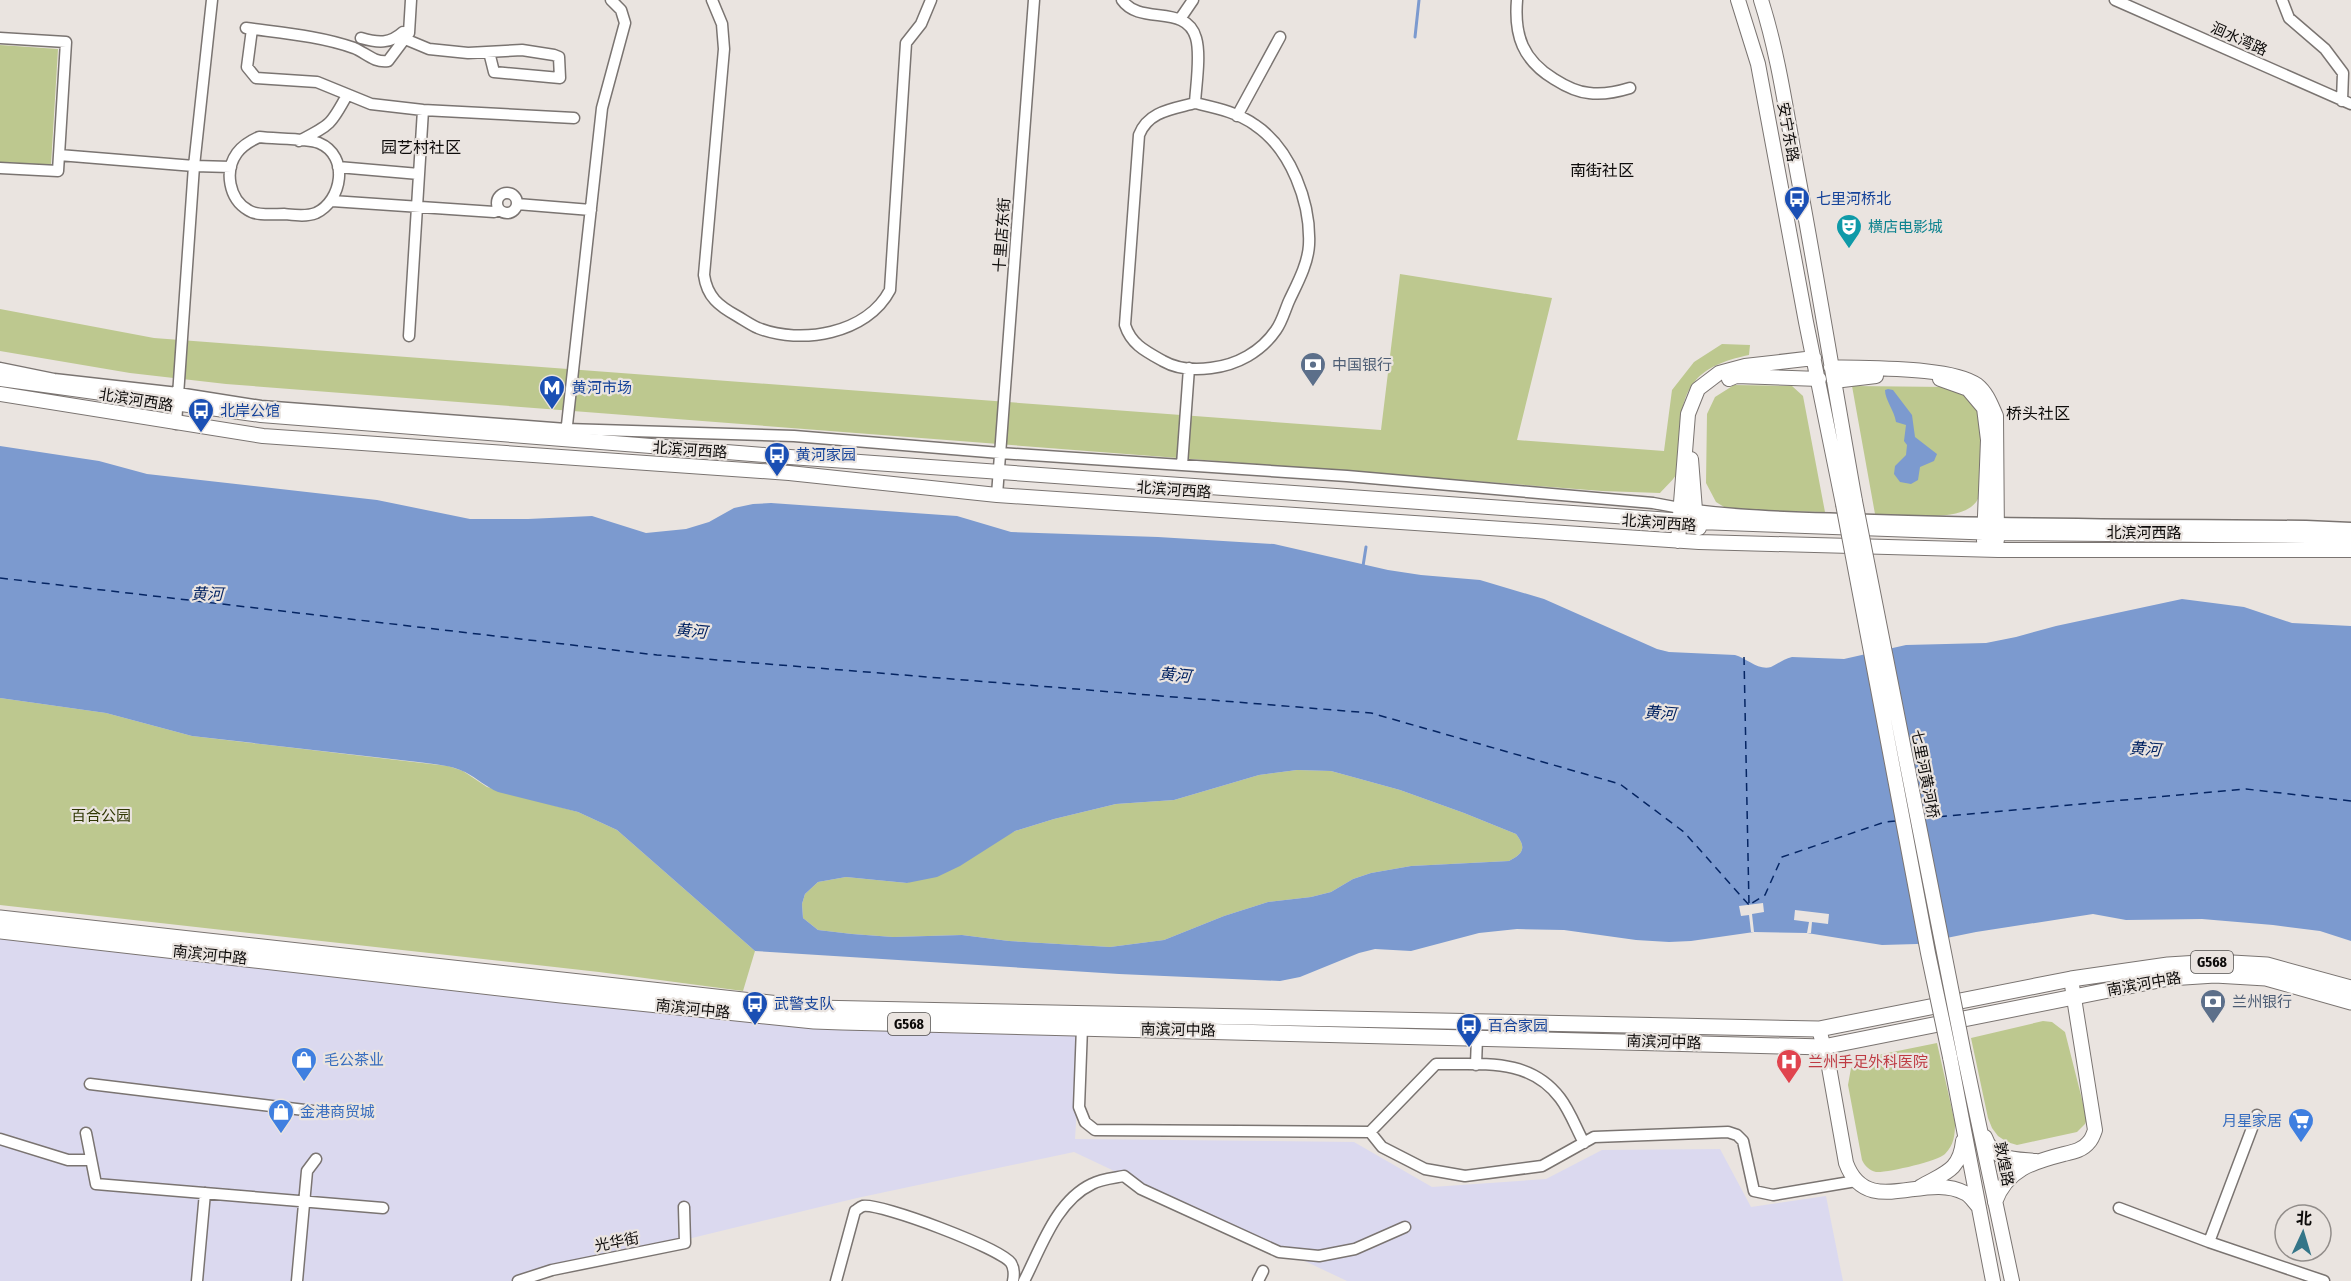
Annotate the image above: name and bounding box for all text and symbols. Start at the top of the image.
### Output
street label: 洄水湾路 [2208,19,2270,59]
street label: 安宁东路 [1774,101,1802,163]
district label: 园艺村社区 [381,138,461,157]
district label: 南街社区 [1570,161,1634,180]
bus stop icon: 七里河桥北 [1782,184,1812,222]
place label: 七里河桥北 [1816,190,1891,208]
street label: 十里店东街 [990,197,1014,273]
theatre icon: 横店电影城 [1834,212,1864,250]
place label: 横店电影城 [1868,218,1943,236]
bank icon: 中国银行 [1298,350,1328,388]
place label: 中国银行 [1332,356,1392,374]
metro station icon: 黄河市场 [537,373,567,411]
place label: 黄河市场 [572,379,632,397]
street label: 北滨河西路 [98,385,174,415]
bus stop icon: 北岸公馆 [186,396,216,434]
place label: 北岸公馆 [220,402,280,420]
district label: 桥头社区 [2006,404,2070,423]
street label: 北滨河西路 [652,438,728,462]
bus stop icon: 黄河家园 [762,440,792,478]
place label: 黄河家园 [796,446,856,464]
street label: 北滨河西路 [1136,478,1212,502]
street label: 北滨河西路 [1621,511,1697,535]
street label: 北滨河西路 [2106,524,2182,542]
water label: 黄河 [191,584,226,604]
water label: 黄河 [674,620,711,642]
water label: 黄河 [1158,664,1195,686]
water label: 黄河 [1643,702,1680,724]
street label: 七里河黄河桥 [1908,728,1942,820]
water label: 黄河 [2128,738,2165,760]
park label: 百合公园 [71,807,131,825]
street label: 南滨河中路 [172,942,248,968]
road number: G568 [2191,951,2233,973]
street label: 南滨河中路 [2105,969,2183,999]
bank icon: 兰州银行 [2198,987,2228,1025]
bus stop icon: 武警支队 [740,989,770,1027]
place label: 兰州银行 [2232,993,2292,1011]
place label: 武警支队 [774,995,834,1013]
street label: 南滨河中路 [655,996,731,1022]
bus stop icon: 百合家园 [1454,1011,1484,1049]
road number: G568 [888,1013,930,1035]
place label: 百合家园 [1488,1017,1548,1035]
street label: 南滨河中路 [1140,1020,1216,1040]
street label: 南滨河中路 [1626,1032,1702,1052]
shop icon: 毛公茶业 [289,1045,319,1083]
hospital icon: 兰州手足外科医院 [1774,1047,1804,1085]
place label: 毛公茶业 [324,1051,384,1069]
place label: 兰州手足外科医院 [1808,1053,1928,1071]
shop icon: 金港商贸城 [266,1097,296,1135]
place label: 金港商贸城 [300,1103,375,1121]
supermarket icon: 月星家居 [2286,1106,2316,1144]
place label: 月星家居 [2222,1112,2282,1130]
street label: 敦煌路 [1991,1140,2017,1188]
north arrow [2273,1203,2333,1263]
text: 北 [2295,1208,2313,1229]
street label: 光华街 [593,1229,641,1255]

